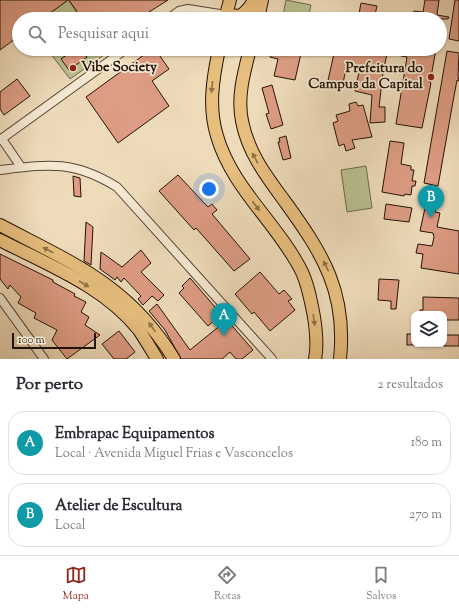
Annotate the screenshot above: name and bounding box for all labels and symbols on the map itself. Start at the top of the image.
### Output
place label: Vibe Society [81,58,157,78]
place label: Prefeitura do Campus da Capital [308,59,423,95]
marker: Vibe Society [68,63,78,73]
marker: Prefeitura do Campus da Capital [426,72,436,82]
one-way arrow [209,81,215,93]
one-way arrow [252,152,258,164]
your location [199,179,219,199]
pin: B [418,185,444,218]
one-way arrow [252,201,260,211]
one-way arrow [42,247,54,254]
one-way arrow [323,261,329,272]
one-way arrow [78,281,90,288]
pin: A [211,303,237,336]
one-way arrow [311,314,317,326]
one-way arrow [148,322,156,332]
scale bar [12,331,96,350]

